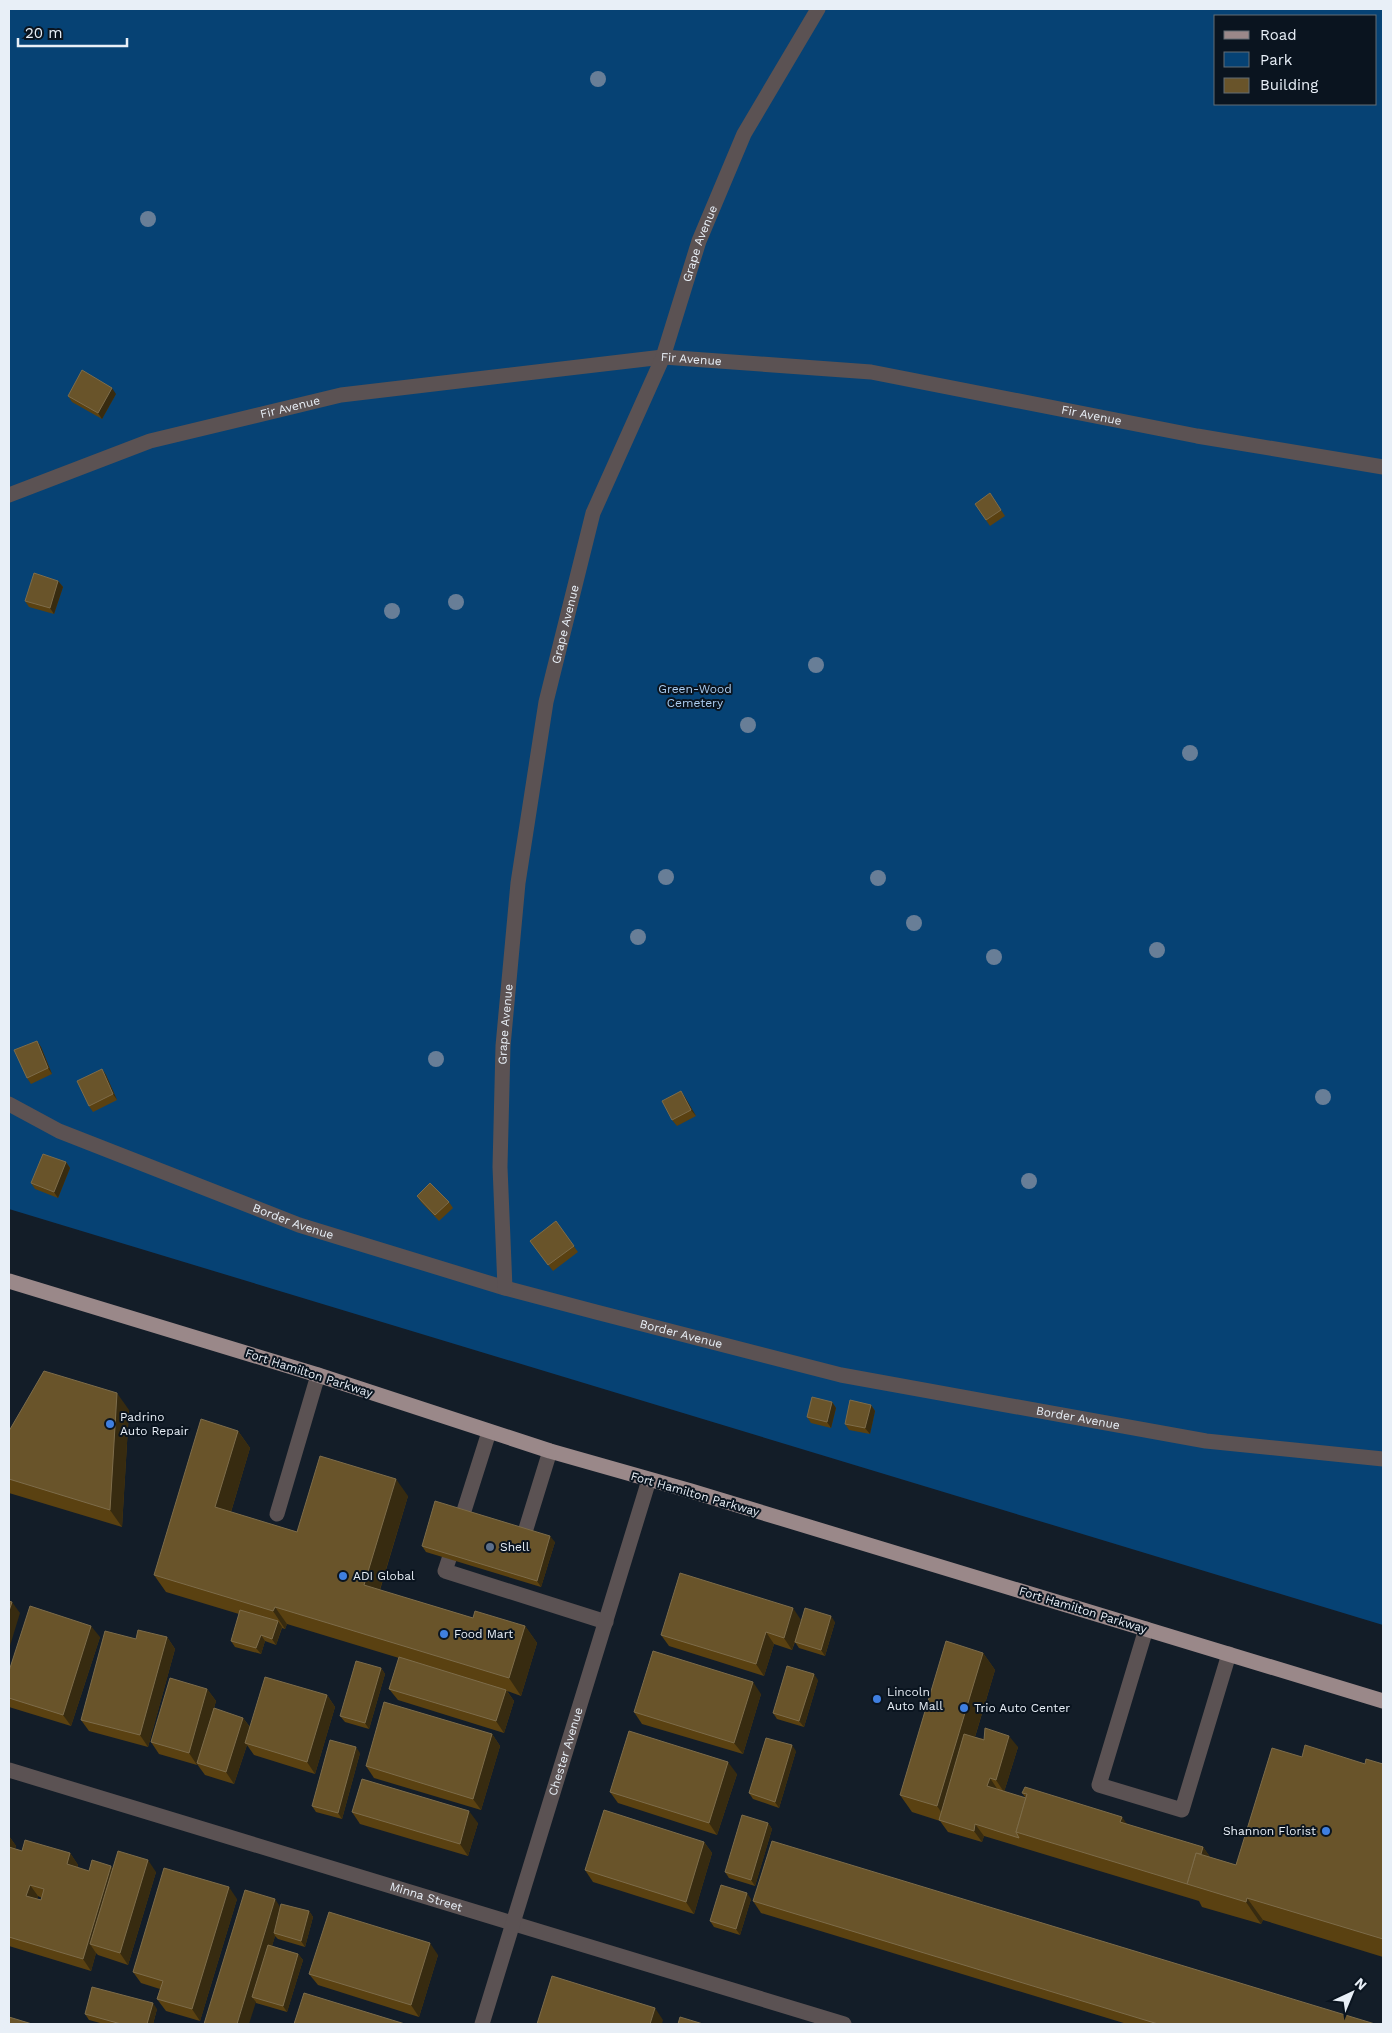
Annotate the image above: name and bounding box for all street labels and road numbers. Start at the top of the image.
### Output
street label: Grape Avenue [680,203,720,284]
street label: Fir Avenue [660,350,722,368]
street label: Fir Avenue [259,393,321,421]
street label: Fir Avenue [1060,403,1123,428]
street label: Grape Avenue [549,583,582,665]
street label: Grape Avenue [496,983,516,1065]
street label: Border Avenue [251,1201,335,1242]
street label: Border Avenue [638,1317,724,1351]
street label: Fort Hamilton Parkway [243,1346,375,1400]
street label: Border Avenue [1035,1403,1121,1432]
street label: Fort Hamilton Parkway [629,1469,762,1519]
street label: Fort Hamilton Parkway [1017,1584,1150,1636]
street label: Chester Avenue [545,1706,586,1797]
street label: Minna Street [388,1879,464,1915]

